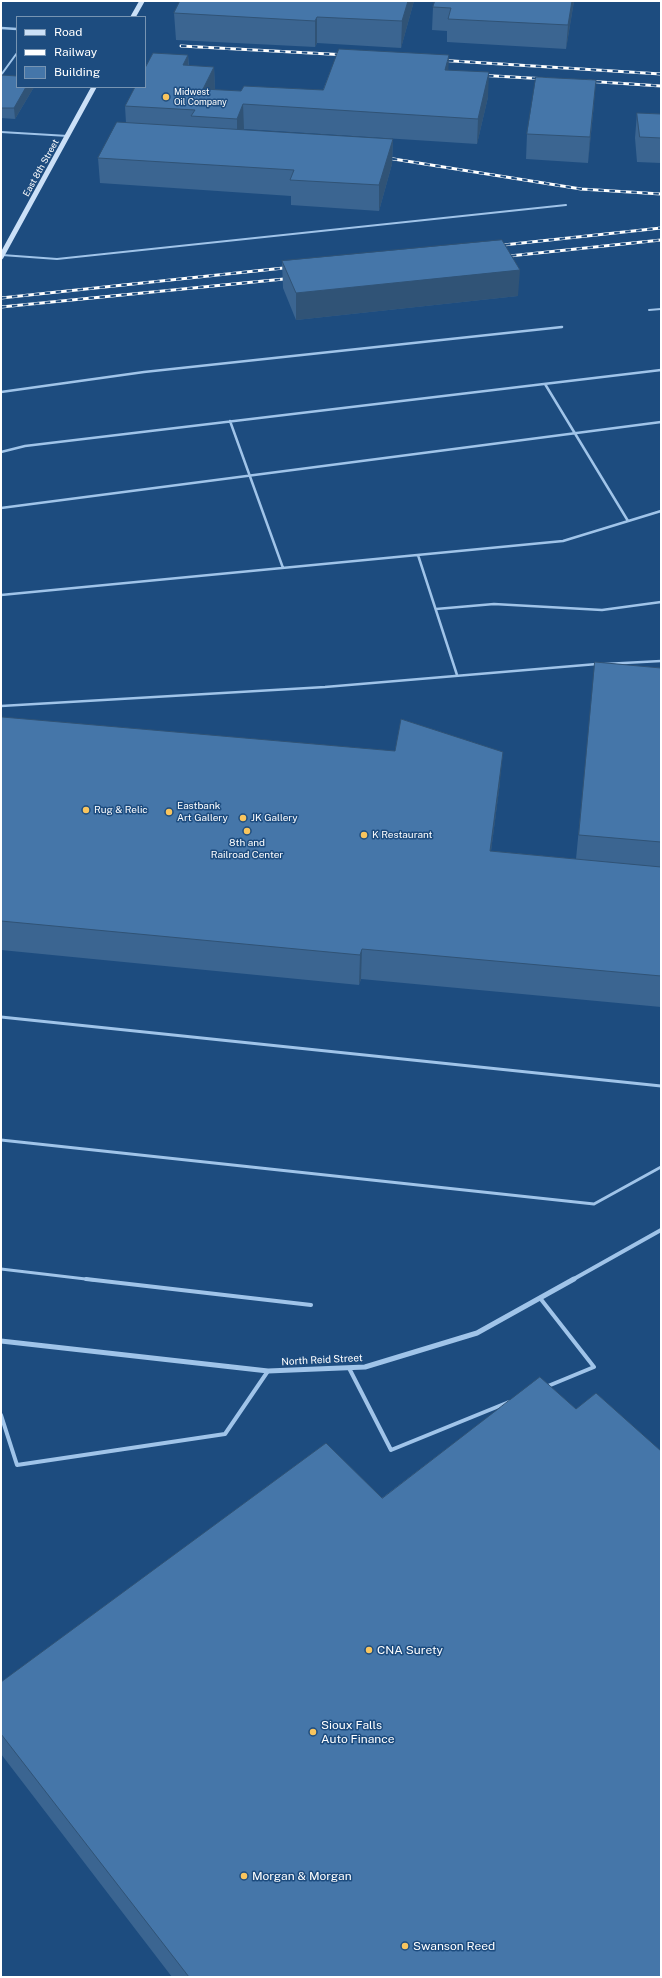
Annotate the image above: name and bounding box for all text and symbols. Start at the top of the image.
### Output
legend [16,16,146,88]
text: Road [54,25,82,39]
text: Railway [54,45,97,59]
text: Building [54,65,100,79]
place label: Midwest Oil Company [174,87,227,108]
marker: Midwest Oil Company [161,92,171,102]
street label: East 8th Street [21,138,61,198]
place label: Eastbank Art Gallery [177,800,228,824]
place label: Rug & Relic [94,804,148,816]
marker: Rug & Relic [81,805,91,815]
marker: Eastbank Art Gallery [164,807,174,817]
place label: JK Gallery [251,812,298,824]
marker: JK Gallery [238,813,248,823]
marker: 8th and Railroad Center [242,826,252,836]
place label: K Restaurant [372,829,432,841]
marker: K Restaurant [359,830,369,840]
place label: 8th and Railroad Center [211,837,283,860]
street label: North Reid Street [281,1352,363,1368]
place label: CNA Surety [377,1643,443,1657]
marker: CNA Surety [364,1645,374,1655]
place label: Sioux Falls Auto Finance [321,1718,395,1746]
marker: Sioux Falls Auto Finance [308,1727,318,1737]
place label: Morgan & Morgan [252,1869,352,1883]
marker: Morgan & Morgan [239,1871,249,1881]
place label: Swanson Reed [413,1939,495,1953]
marker: Swanson Reed [400,1941,410,1951]

